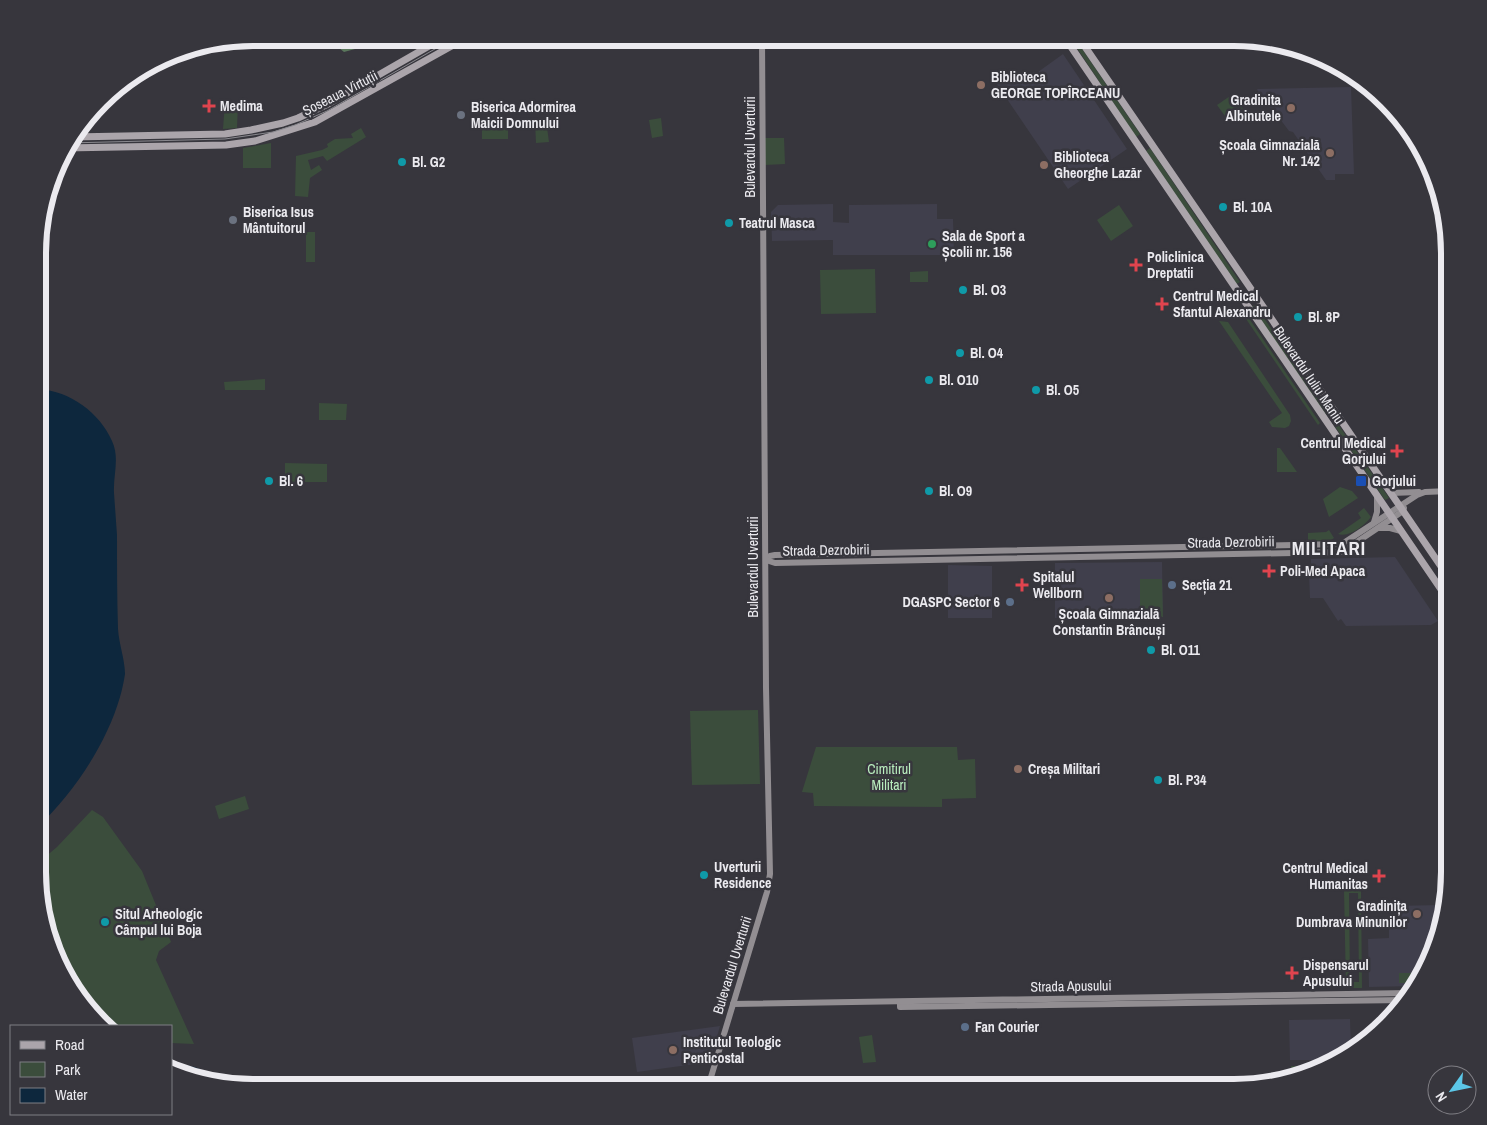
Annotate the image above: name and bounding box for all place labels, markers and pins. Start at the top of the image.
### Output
place label: Biblioteca GEORGE TOPÎRCEANU [991,68,1120,102]
marker: Biblioteca GEORGE TOPÎRCEANU [975,79,987,91]
place label: Gradinita Albinutele [1226,91,1282,125]
place label: Medima [220,97,263,115]
place label: Biserica Adormirea Maicii Domnului [471,98,576,132]
marker: Medima [202,99,216,113]
marker: Gradinita Albinutele [1285,102,1297,114]
marker: Biserica Adormirea Maicii Domnului [455,109,467,121]
place label: Școala Gimnazială Nr. 142 [1219,136,1321,170]
marker: Școala Gimnazială Nr. 142 [1324,147,1336,159]
place label: Biblioteca Gheorghe Lazăr [1054,148,1142,182]
place label: Bl. G2 [412,153,445,171]
marker: Bl. G2 [396,156,408,168]
marker: Biblioteca Gheorghe Lazăr [1038,159,1050,171]
place label: Bl. 10A [1233,198,1273,216]
marker: Bl. 10A [1217,201,1229,213]
place label: Biserica Isus Mântuitorul [243,203,314,237]
marker: Biserica Isus Mântuitorul [227,214,239,226]
place label: Teatrul Masca [739,214,815,232]
marker: Teatrul Masca [723,217,735,229]
place label: Sala de Sport a Școlii nr. 156 [942,227,1026,262]
marker: Sala de Sport a Școlii nr. 156 [926,238,938,250]
place label: Policlinica Dreptatii [1147,248,1204,282]
marker: Policlinica Dreptatii [1129,258,1143,272]
place label: Bl. O3 [973,281,1006,299]
marker: Bl. O3 [957,284,969,296]
place label: Centrul Medical Sfantul Alexandru [1173,287,1271,321]
marker: Centrul Medical Sfantul Alexandru [1155,297,1169,311]
place label: Bl. 8P [1308,308,1340,326]
marker: Bl. 8P [1292,311,1304,323]
place label: Bl. O4 [970,344,1004,362]
marker: Bl. O4 [954,347,966,359]
place label: Bl. O10 [939,371,979,389]
marker: Bl. O10 [923,374,935,386]
place label: Bl. O5 [1046,381,1080,399]
marker: Bl. O5 [1030,384,1042,396]
place label: Centrul Medical Gorjului [1301,434,1386,468]
marker: Centrul Medical Gorjului [1390,444,1404,458]
place label: Bl. 6 [279,472,303,490]
place label: Gorjului [1372,472,1416,490]
marker: Gorjului [1354,474,1368,488]
marker: Bl. 6 [263,475,275,487]
place label: Bl. O9 [939,482,972,500]
marker: Bl. O9 [923,485,935,497]
place label: Poli-Med Apaca [1280,562,1366,580]
marker: Poli-Med Apaca [1262,564,1276,578]
place label: Spitalul Wellborn [1033,568,1082,602]
place label: Secția 21 [1182,576,1232,595]
marker: Spitalul Wellborn [1015,578,1029,592]
marker: Secția 21 [1166,579,1178,591]
marker: Școala Gimnazială Constantin Brâncuși [1103,592,1115,604]
place label: DGASPC Sector 6 [902,593,1000,611]
marker: DGASPC Sector 6 [1004,596,1016,608]
place label: Școala Gimnazială Constantin Brâncuși [1053,605,1165,640]
place label: Bl. O11 [1161,641,1201,659]
marker: Bl. O11 [1145,644,1157,656]
place label: Creșa Militari [1028,760,1100,779]
marker: Creșa Militari [1012,763,1024,775]
place label: Bl. P34 [1168,771,1207,789]
marker: Bl. P34 [1152,774,1164,786]
place label: Uverturii Residence [714,858,771,892]
place label: Centrul Medical Humanitas [1283,859,1368,893]
marker: Uverturii Residence [698,869,710,881]
marker: Centrul Medical Humanitas [1372,869,1386,883]
place label: Gradinița Dumbrava Minunilor [1296,897,1408,931]
place label: Situl Arheologic Câmpul lui Boja [115,905,203,939]
marker: Gradinița Dumbrava Minunilor [1411,908,1423,920]
marker: Situl Arheologic Câmpul lui Boja [99,916,111,928]
place label: Dispensarul Apusului [1303,956,1369,990]
marker: Dispensarul Apusului [1285,966,1299,980]
place label: Fan Courier [975,1018,1039,1036]
marker: Fan Courier [959,1021,971,1033]
place label: Institutul Teologic Penticostal [683,1033,781,1067]
marker: Institutul Teologic Penticostal [667,1044,679,1056]

